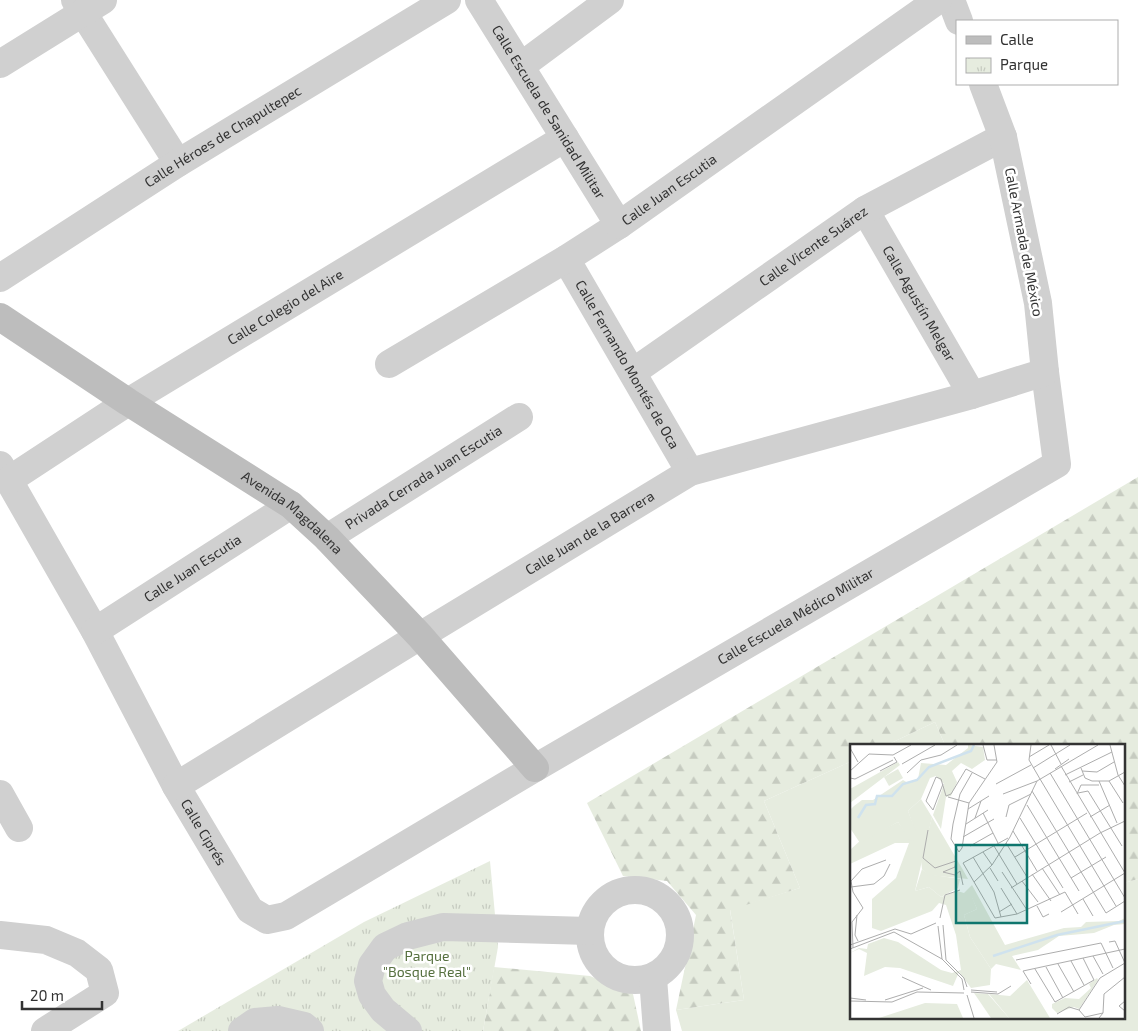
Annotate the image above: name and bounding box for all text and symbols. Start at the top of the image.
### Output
legend [956,20,1118,85]
street label: Calle Escuela de Sanidad Militar [489,22,610,202]
text: Calle [1000,30,1034,48]
text: Parque [1000,55,1048,73]
street label: Calle Héroes de Chapultepec [141,81,304,191]
street label: Calle Juan Escutia [618,150,720,229]
street label: Calle Armada de México [1002,166,1047,318]
street label: Calle Vicente Suárez [756,202,871,289]
street label: Calle Agustín Melgar [879,242,960,365]
street label: Calle Colegio del Aire [224,265,346,348]
street label: Calle Fernando Montés de Oca [572,277,684,452]
street label: Privada Cerrada Juan Escutia [342,421,505,533]
street label: Avenida Magdalena [239,467,347,557]
street label: Calle Juan de la Barrera [522,487,657,578]
street label: Calle Juan Escutia [140,530,244,605]
street label: Calle Escuela Médico Militar [714,563,877,668]
inset map [850,744,1126,1018]
street label: Calle Ciprés [178,796,230,868]
park label: Parque "Bosque Real" [383,947,471,980]
scale bar [22,978,102,1010]
text: 20 m [30,986,64,1004]

